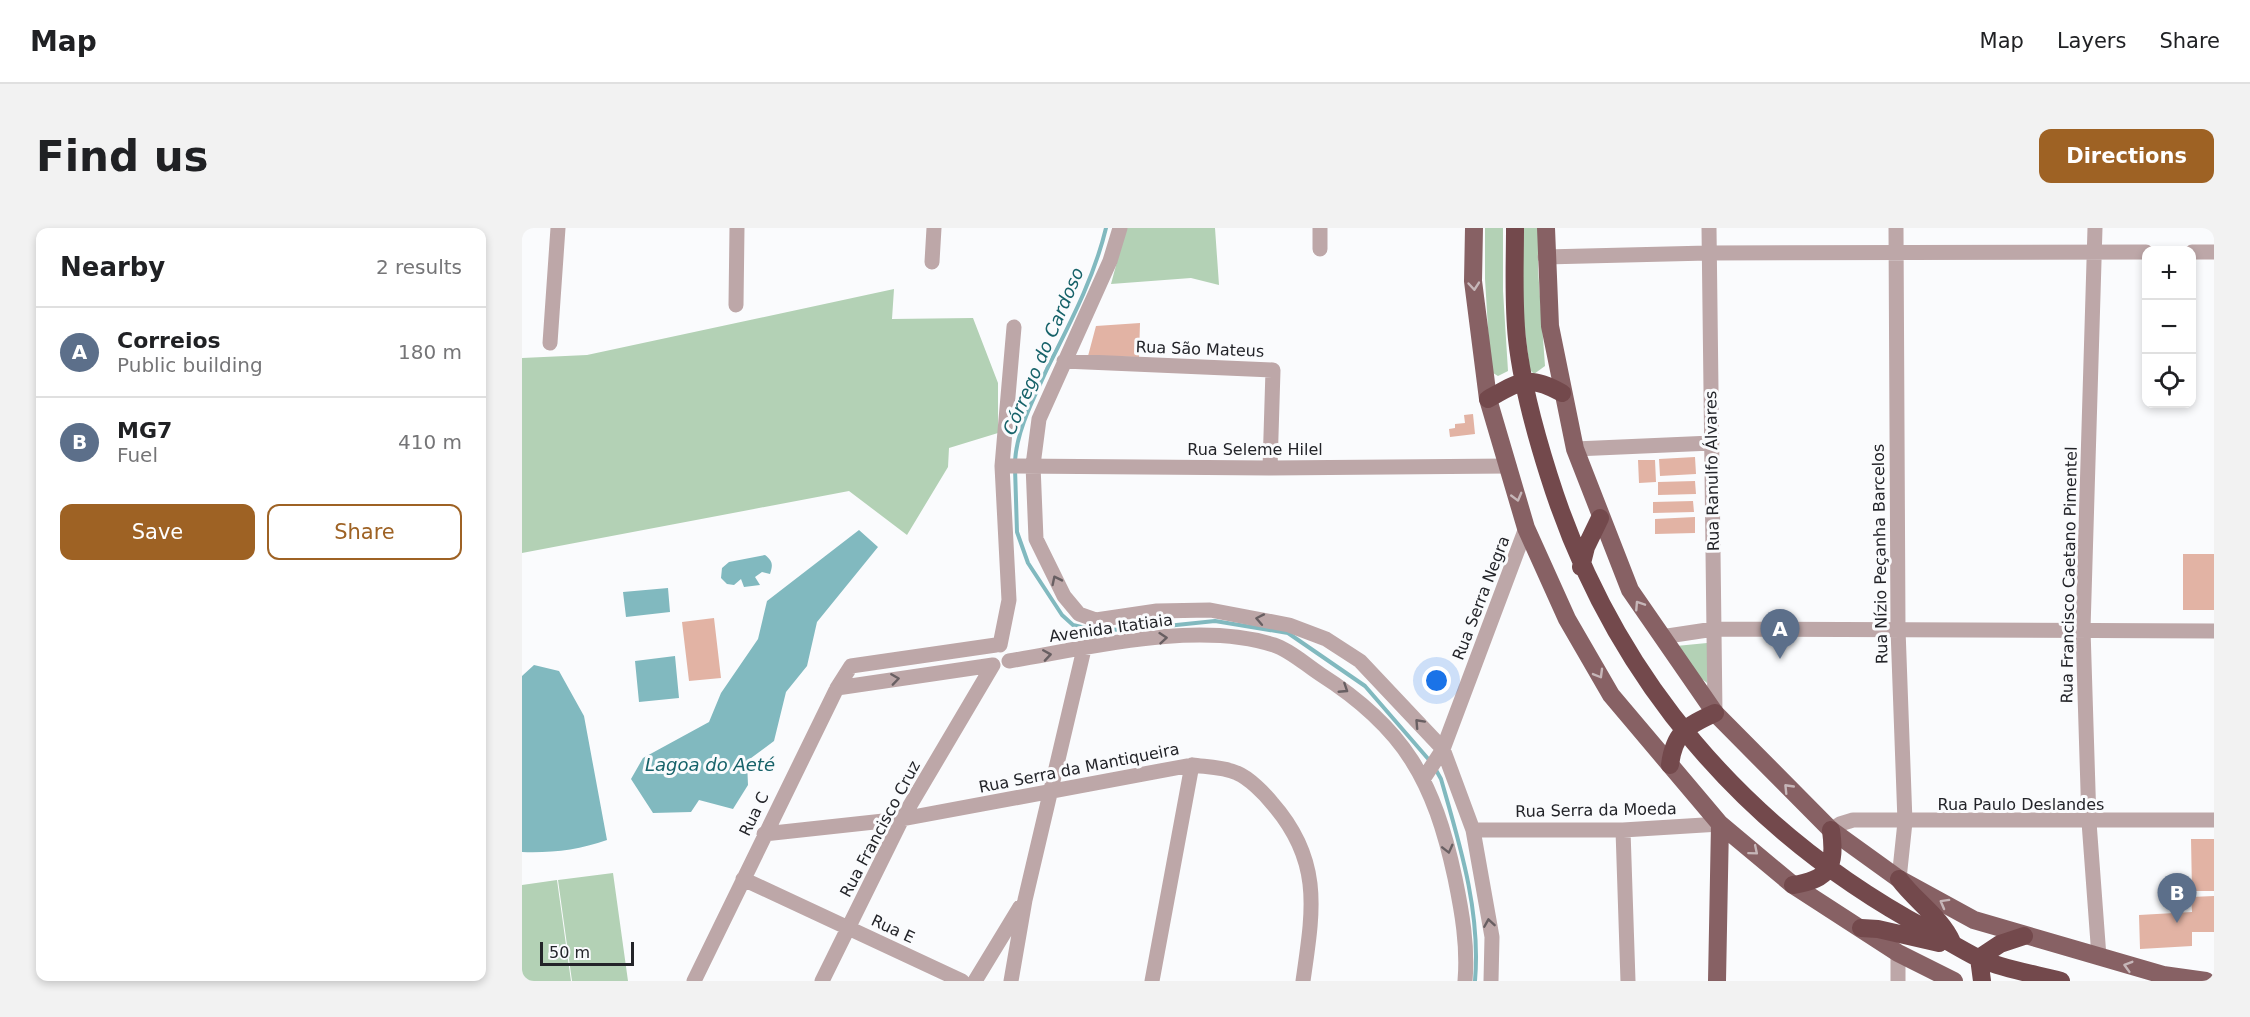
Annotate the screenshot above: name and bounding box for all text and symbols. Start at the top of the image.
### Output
text: Map [30,25,97,58]
text: Map [1980,29,2024,53]
text: Layers [2057,29,2126,53]
text: Share [2159,29,2220,53]
button: Directions [2039,129,2214,183]
text: Find us [36,132,209,181]
map controls [2142,246,2196,408]
button: + [2142,246,2196,300]
text: Nearby [60,252,165,282]
text: 2 results [376,255,462,279]
water label: Córrego do Cardoso [998,264,1088,438]
one-way arrow [1467,282,1480,291]
button: − [2142,300,2196,354]
text: Correios [117,328,221,353]
street label: Rua São Mateus [1135,337,1265,361]
text: A [72,340,87,364]
text: 180 m [398,340,462,364]
text: Public building [117,353,263,377]
button: locate [2142,354,2196,408]
street label: Rua Ranulfo Álvares [1701,391,1723,551]
text: MG7 [117,418,172,443]
text: B [72,430,87,454]
text: 410 m [398,430,462,454]
street label: Rua Seleme Hilel [1187,440,1323,459]
text: Fuel [117,443,158,467]
street label: Rua Nízio Peçanha Barcelos [1869,444,1891,664]
street label: Rua Francisco Caetano Pimentel [2057,446,2081,704]
one-way arrow [1510,492,1523,502]
button: Save [60,504,255,560]
button: Share [267,504,462,560]
street label: Rua Serra Negra [1449,533,1513,663]
one-way arrow [1052,576,1064,587]
one-way arrow [1636,600,1647,611]
street label: Avenida Itatiaia [1048,610,1174,646]
pin: A [1760,610,1800,659]
one-way arrow [1255,613,1265,626]
one-way arrow [1159,632,1168,645]
one-way arrow [1042,649,1051,661]
your location [1422,666,1451,695]
one-way arrow [1591,668,1603,678]
one-way arrow [891,674,900,686]
one-way arrow [1338,682,1349,693]
one-way arrow [1415,719,1426,730]
street label: Rua Serra da Mantiqueira [977,739,1181,797]
water label: Lagoa do Aeté [645,754,775,775]
street label: Rua Francisco Cruz [836,758,924,900]
one-way arrow [1785,784,1796,795]
street label: Rua C [735,789,773,839]
street label: Rua Paulo Deslandes [1938,795,2104,814]
street label: Rua Serra da Moeda [1515,799,1677,821]
one-way arrow [1441,843,1454,853]
one-way arrow [1747,844,1758,855]
pin: B [2158,874,2196,923]
one-way arrow [1940,899,1950,910]
street label: Rua E [868,911,918,947]
one-way arrow [1484,918,1496,927]
scale bar [540,939,634,966]
text: 50 m [549,943,590,962]
one-way arrow [2123,961,2134,973]

